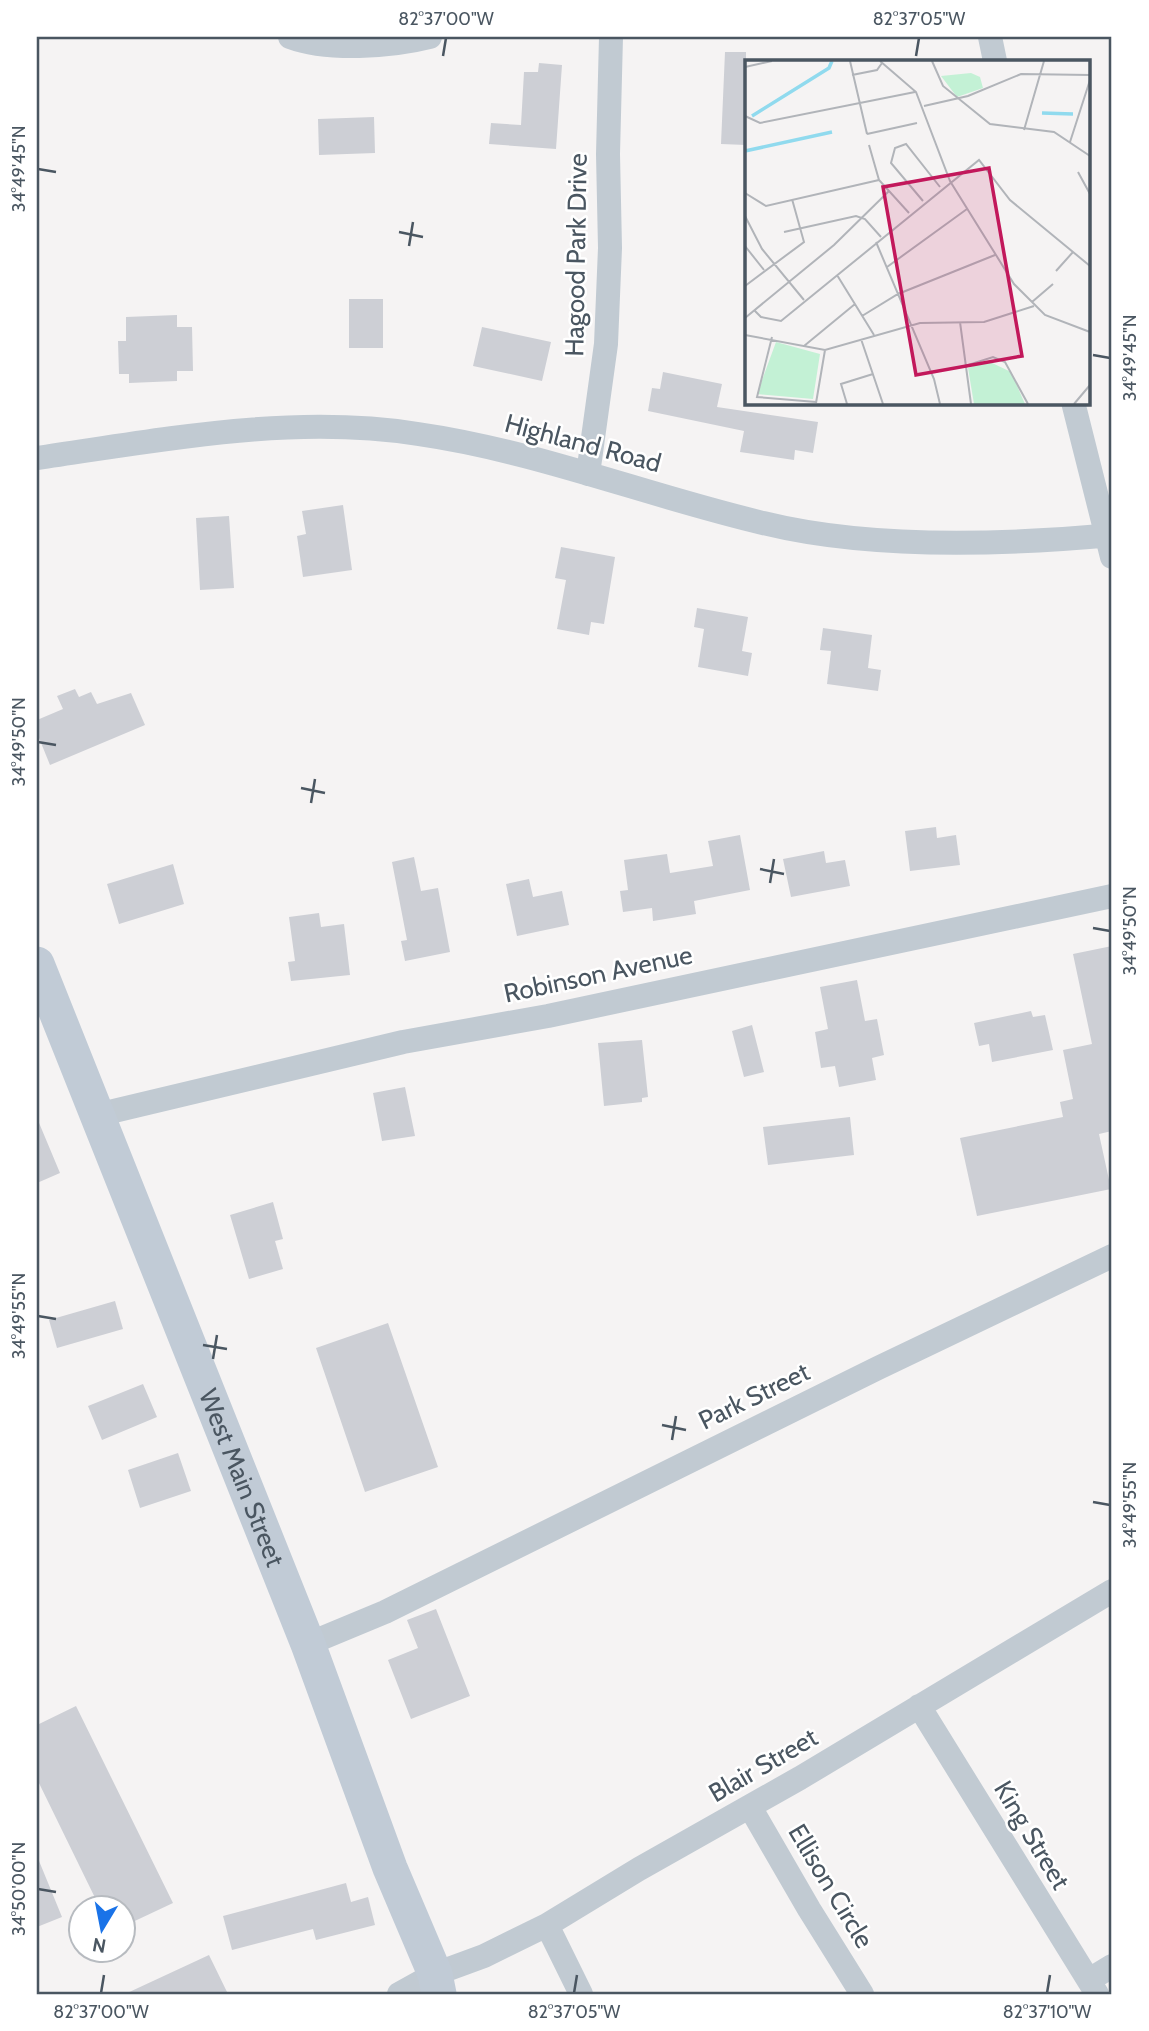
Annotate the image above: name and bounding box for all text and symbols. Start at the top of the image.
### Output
text: 82°37'00"W [398,8,494,30]
text: 82°37'05"W [873,8,965,30]
inset map [745,60,1090,404]
text: 34°49'45"N [8,126,30,212]
street label: Hagood Park Drive [558,153,594,357]
text: 34°49'45"N [1119,315,1141,401]
street label: Highland Road [501,407,665,479]
text: 34°49'50"N [8,697,30,787]
text: 34°49'50"N [1119,886,1141,976]
street label: Robinson Avenue [501,938,695,1010]
text: 34°49'55"N [8,1273,30,1359]
street label: Park Street [693,1355,815,1437]
street label: West Main Street [192,1384,292,1571]
text: 34°49'55"N [1119,1462,1141,1548]
street label: Blair Street [703,1721,823,1809]
street label: King Street [987,1775,1077,1895]
street label: Ellison Circle [781,1818,881,1954]
text: 34°50'00"N [8,1842,30,1936]
north arrow [66,1895,136,1965]
text: N [91,1933,108,1958]
text: 82°37'00"W [53,2001,149,2023]
text: 82°37'05"W [528,2001,620,2023]
text: 82°37'10"W [1003,2001,1091,2023]

